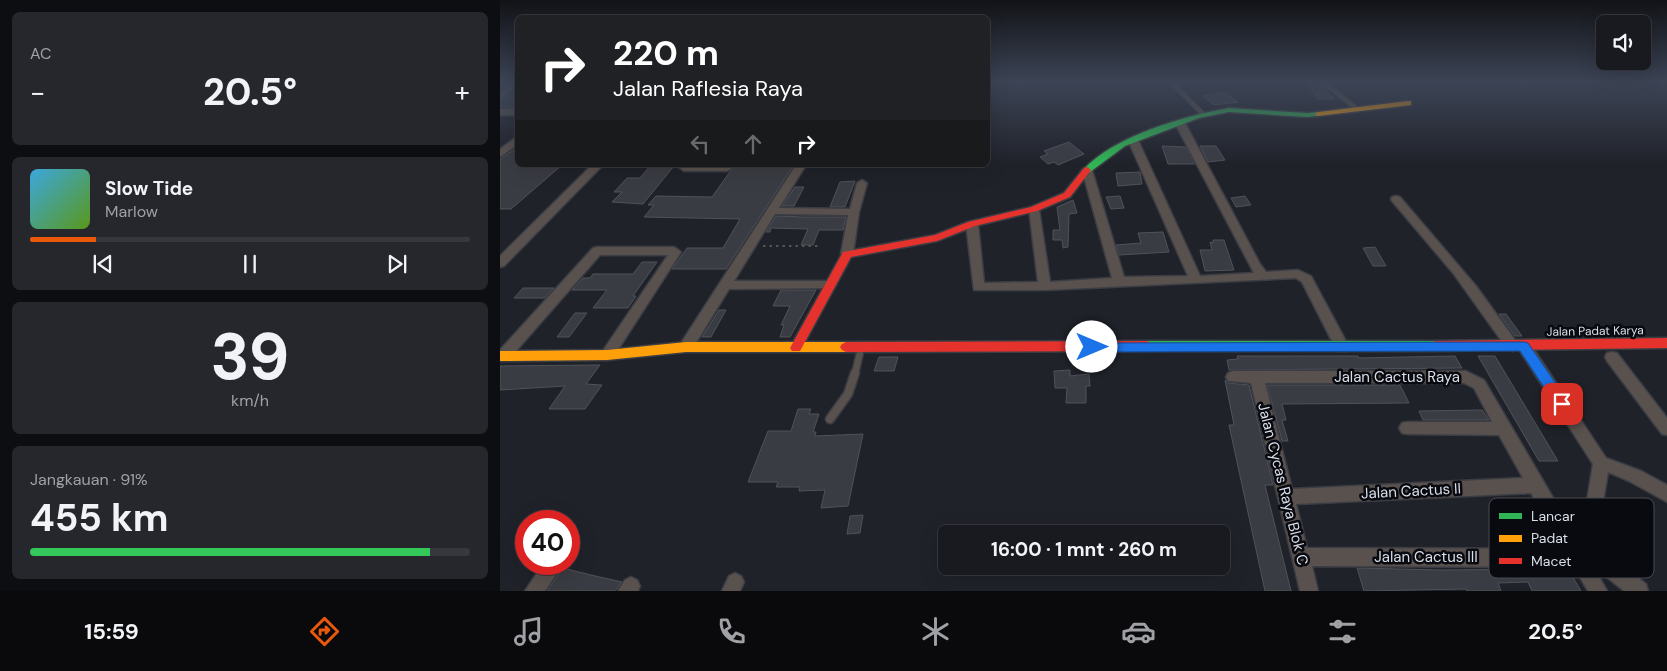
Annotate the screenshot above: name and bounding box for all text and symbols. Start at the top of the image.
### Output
map controls [1596,15,1651,70]
button: sound [1596,15,1651,70]
text: 220 m [613,30,719,76]
icon: right [530,35,595,100]
text: AC [30,43,51,64]
text: 20.5° [203,67,297,117]
text: − [30,74,45,111]
text: + [455,74,470,111]
text: Jalan Raflesia Raya [613,74,803,103]
icon: left [686,130,714,158]
icon: ahead [739,130,767,158]
icon: right [792,130,820,158]
text: Slow Tide [105,176,193,201]
text: Marlow [105,201,158,222]
icon: previous [89,250,117,278]
icon: pause [236,250,264,278]
icon: next [383,250,411,278]
text: 39 [211,315,289,399]
position arrow [1065,320,1117,372]
street label: Jalan Padat Karya [1546,322,1644,340]
street label: Jalan Cactus Raya [1334,367,1460,387]
pin [1541,383,1583,425]
text: km/h [231,390,269,411]
icon: arrive [1548,390,1576,418]
street label: Jalan Cycas Raya Blok C [1253,401,1313,568]
text: Jangkauan · 91% [30,469,148,490]
street label: Jalan Cactus II [1360,478,1462,504]
text: 455 km [30,493,169,543]
legend [1489,498,1654,578]
text: Lancar [1531,507,1575,525]
speed limit sign: 40 [515,510,580,575]
text: Padat [1531,529,1568,547]
text: 16:00 · 1 mnt · 260 m [991,537,1177,562]
street label: Jalan Cactus III [1374,547,1478,567]
text: Macet [1531,552,1572,570]
icon: directions [307,614,342,649]
icon: music [511,614,546,649]
icon: phone [714,614,749,649]
icon: climate [918,614,953,649]
icon: car [1121,614,1156,649]
icon: filters [1325,614,1360,649]
text: 15:59 [84,617,139,646]
text: 20.5° [1528,617,1583,646]

